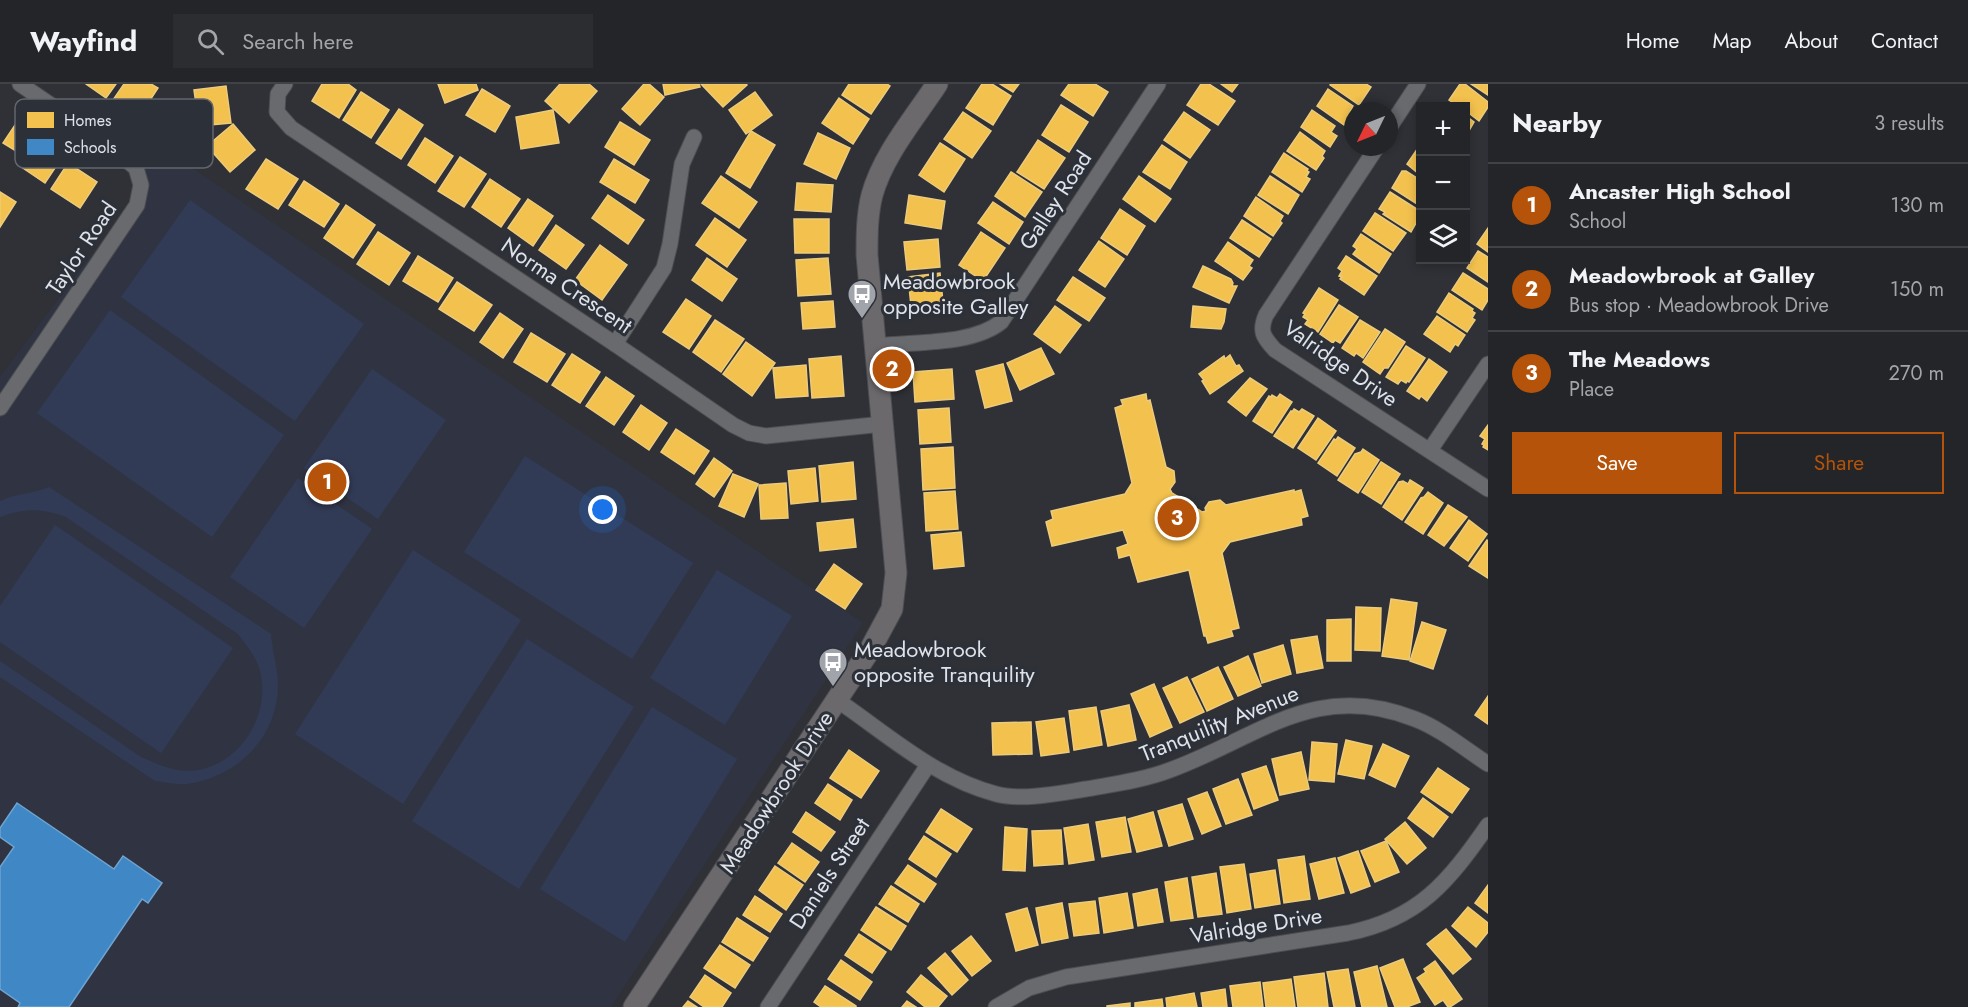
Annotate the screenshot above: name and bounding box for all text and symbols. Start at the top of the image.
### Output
search box [173,14,593,68]
text: Wayfind [30,21,137,62]
icon: search [194,25,227,58]
text: Search here [242,25,354,57]
text: Home [1626,26,1679,56]
text: Map [1712,26,1752,56]
text: About [1785,26,1838,56]
text: Contact [1871,26,1938,56]
legend [15,99,213,168]
north arrow [1344,102,1398,156]
map controls [1416,102,1470,264]
button: + [1416,102,1470,156]
text: Nearby [1512,104,1601,142]
text: Homes [64,109,111,132]
text: 3 results [1874,109,1944,138]
text: Schools [64,136,116,159]
street label: Galley Road [1011,144,1099,256]
button: − [1416,156,1470,210]
text: Ancaster High School [1569,175,1791,207]
text: 1 [1526,191,1537,220]
text: 130 m [1890,191,1944,220]
street label: Taylor Road [38,195,124,301]
text: School [1569,207,1626,236]
button: layers [1416,210,1470,264]
street label: Norma Crescent [495,229,640,341]
text: Meadowbrook at Galley [1569,259,1814,291]
place label: Meadowbrook opposite Galley [883,265,1029,322]
text: 2 [1525,275,1538,304]
text: 150 m [1890,275,1944,304]
bus stop icon: Meadowbrook opposite Galley [846,278,878,320]
text: Bus stop · Meadowbrook Drive [1569,291,1829,320]
street label: Valridge Drive [1277,312,1405,414]
text: The Meadows [1569,343,1710,375]
pin: 2 [872,346,912,392]
text: 3 [1525,359,1538,388]
text: 270 m [1889,359,1944,388]
text: Place [1569,375,1614,404]
button: Save [1512,432,1722,494]
button: Share [1734,432,1944,494]
pin: 1 [308,460,346,504]
your location [588,495,617,524]
pin: 3 [1158,496,1196,540]
place label: Meadowbrook opposite Tranquility [854,633,1035,690]
bus stop icon: Meadowbrook opposite Tranquility [817,646,849,688]
street label: Tranquility Avenue [1135,677,1303,769]
street label: Meadowbrook Drive [711,704,841,880]
street label: Daniels Street [781,810,877,935]
street label: Valridge Drive [1188,899,1324,951]

